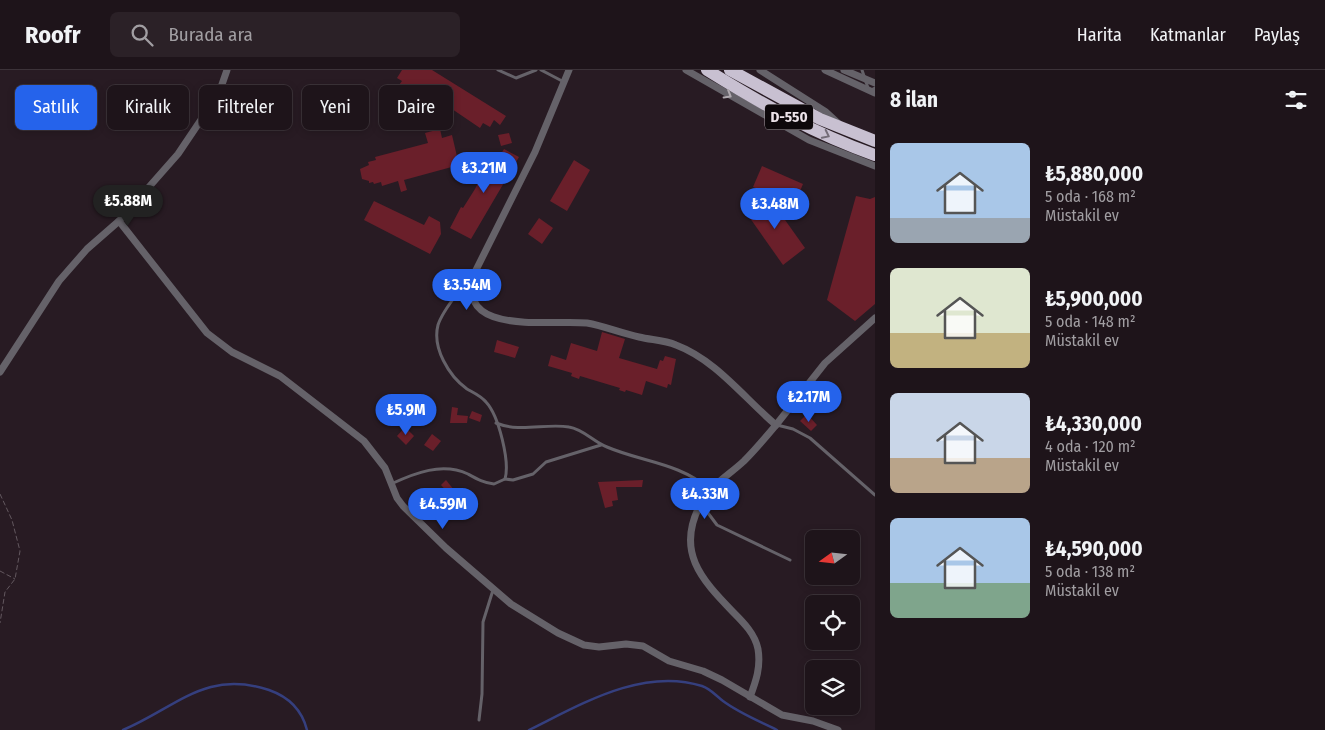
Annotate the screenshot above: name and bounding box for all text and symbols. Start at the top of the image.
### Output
search box [110,12,460,57]
text: Roofr [25,21,80,49]
icon: search [128,21,156,49]
text: Burada ara [168,23,253,46]
text: Harita [1077,24,1122,46]
text: Katmanlar [1150,24,1226,46]
text: Paylaş [1254,24,1300,46]
chip: Satılık [15,85,97,130]
chip: Kiralık [107,85,189,130]
chip: Filtreler [199,85,292,130]
chip: Yeni [302,85,369,130]
chip: Daire [379,85,453,130]
icon: filters [1282,86,1310,114]
text: 8 ilan [890,87,938,113]
one-way arrow [723,88,732,98]
road number: D-550 [765,104,813,130]
one-way arrow [821,129,830,139]
pin: ₺3.21M [443,152,525,194]
text: ₺3.21M [462,158,507,177]
text: ₺5,880,000 [1045,161,1143,187]
icon: home [930,163,990,223]
pin: ₺5.88M [87,184,169,227]
text: 5 oda · 168 m² [1045,187,1136,206]
pin: ₺3.48M [734,188,816,230]
text: ₺5.88M [104,191,152,210]
text: ₺3.48M [751,194,799,213]
text: Müstakil ev [1045,206,1119,225]
pin: ₺3.54M [426,268,508,311]
text: ₺3.54M [443,275,491,294]
text: ₺5,900,000 [1045,286,1143,312]
icon: home [930,288,990,348]
text: 5 oda · 148 m² [1045,312,1136,331]
text: Müstakil ev [1045,331,1119,350]
pin: ₺2.17M [768,380,850,423]
text: ₺2.17M [788,387,830,406]
pin: ₺5.9M [371,394,441,436]
text: ₺5.9M [386,400,426,419]
text: ₺4,330,000 [1045,411,1142,437]
icon: home [930,413,990,473]
text: 4 oda · 120 m² [1045,437,1136,456]
text: Müstakil ev [1045,456,1119,475]
pin: ₺4.33M [664,478,746,520]
text: ₺4.33M [681,484,729,503]
pin: ₺4.59M [402,488,484,530]
text: ₺4.59M [419,494,467,513]
north arrow [805,530,860,585]
map controls [805,530,860,715]
text: ₺4,590,000 [1045,536,1143,562]
icon: home [930,538,990,598]
text: 5 oda · 138 m² [1045,562,1135,581]
text: Müstakil ev [1045,581,1119,600]
button: locate [805,595,860,650]
button: layers [805,660,860,715]

